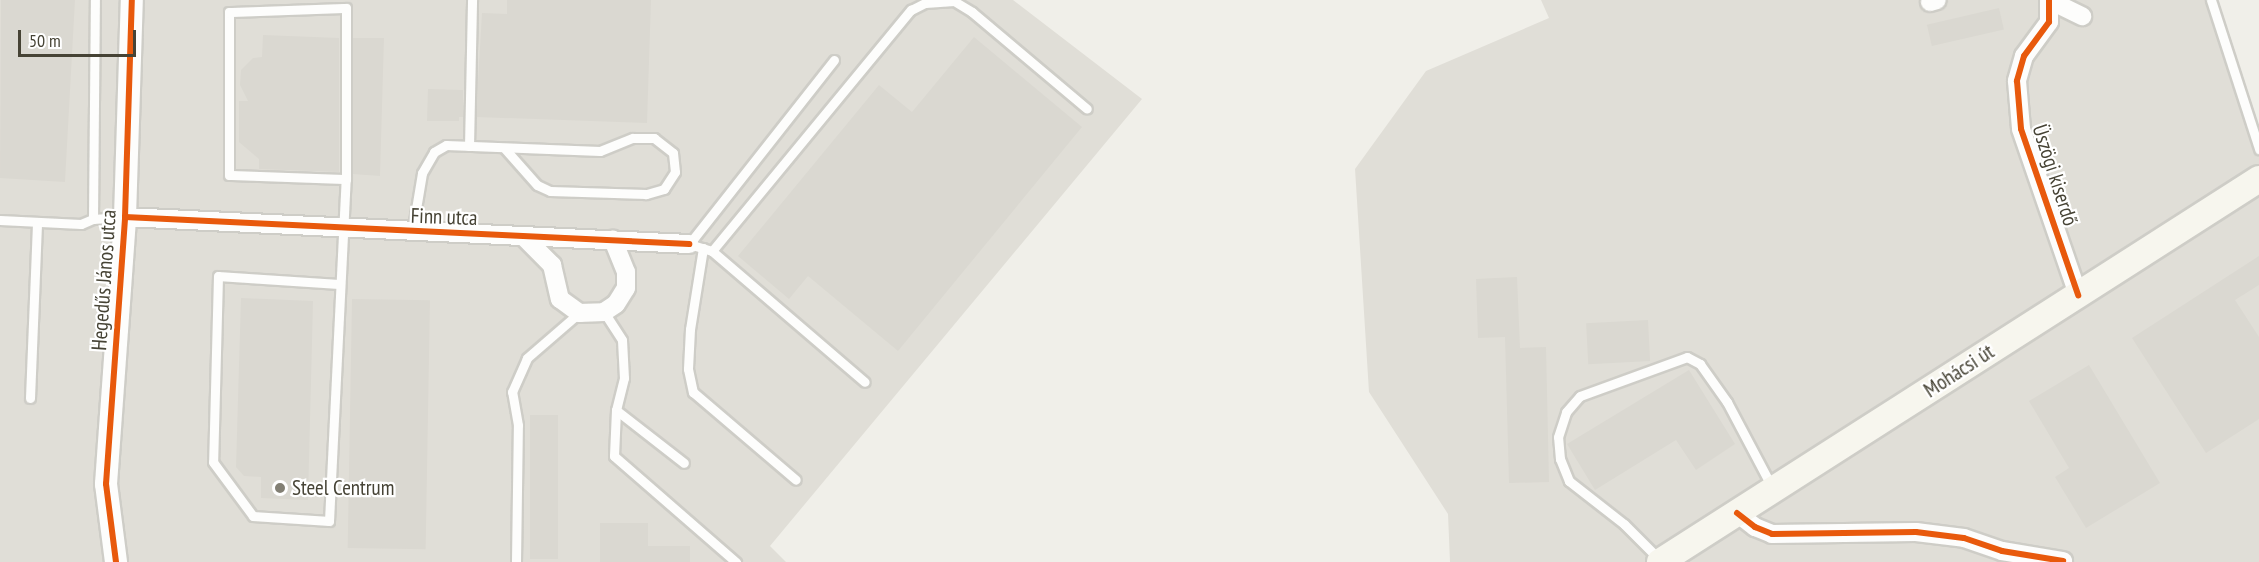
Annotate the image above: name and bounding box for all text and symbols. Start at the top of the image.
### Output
scale bar [21,18,140,56]
text: 50 m [29,29,61,52]
street label: Üszögi kiserdő [2027,121,2083,229]
street label: Finn utca [410,203,478,231]
street label: Hegedűs János utca [87,209,121,351]
street label: Mohácsi út [1919,339,1999,403]
place label: Steel Centrum [292,475,394,501]
marker: Steel Centrum [273,481,287,495]

